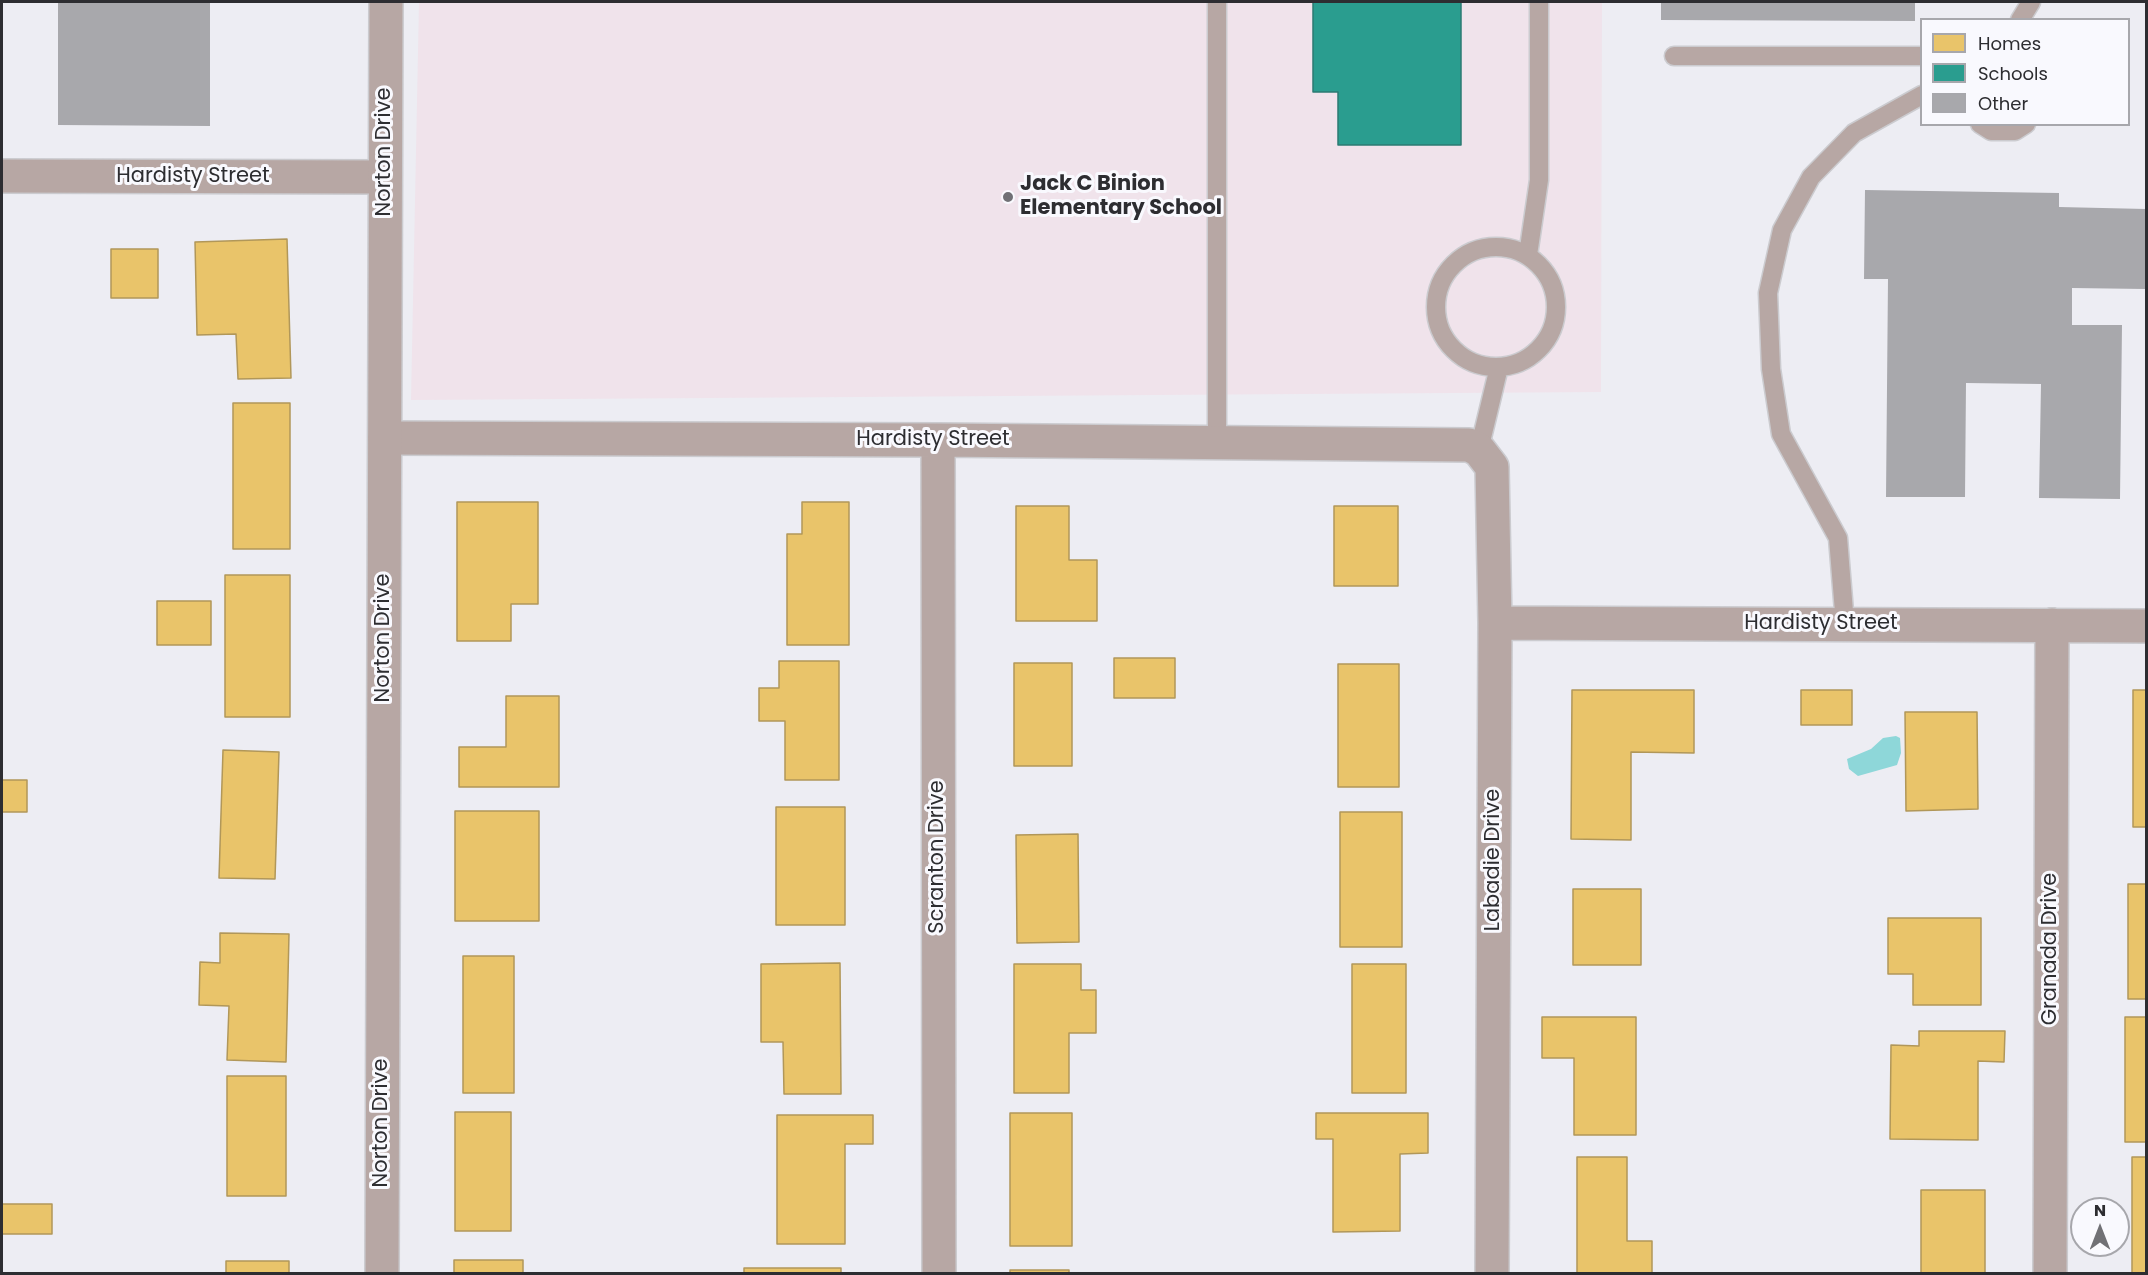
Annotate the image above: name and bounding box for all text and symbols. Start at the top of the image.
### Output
legend [1920,18,2130,126]
text: Homes [1978,31,2041,56]
text: Schools [1978,61,2048,86]
street label: Norton Drive [372,88,398,216]
text: Other [1978,91,2028,116]
street label: Hardisty Street [116,164,270,190]
place label: Jack C Binion Elementary School [1020,172,1222,222]
marker: Jack C Binion Elementary School [1001,190,1015,204]
street label: Hardisty Street [856,427,1010,453]
street label: Norton Drive [371,574,397,702]
street label: Hardisty Street [1744,611,1898,637]
street label: Scranton Drive [925,780,951,934]
street label: Labadie Drive [1481,789,1507,931]
street label: Granada Drive [2038,873,2064,1025]
street label: Norton Drive [369,1059,395,1187]
north arrow [2070,1197,2130,1257]
text: N [2094,1199,2106,1222]

